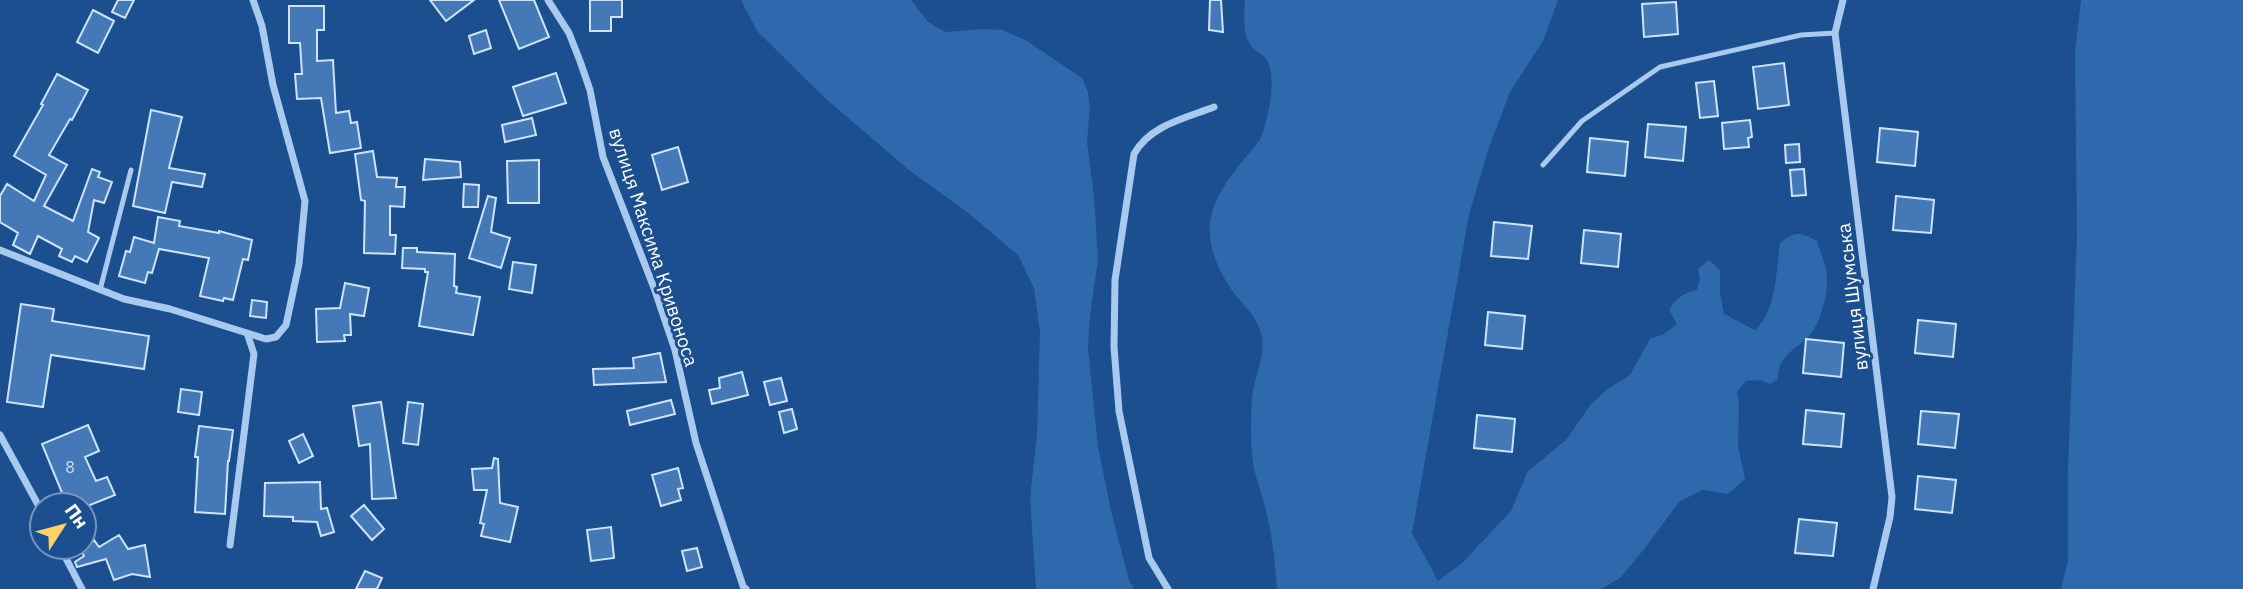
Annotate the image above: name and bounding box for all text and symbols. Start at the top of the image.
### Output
street label: вулиця Максима Кривоноса [604,125,704,369]
street label: вулиця Шумська [1831,222,1873,372]
house number: 8 [65,457,75,477]
north arrow [28,491,98,561]
text: Пн [60,499,94,533]

